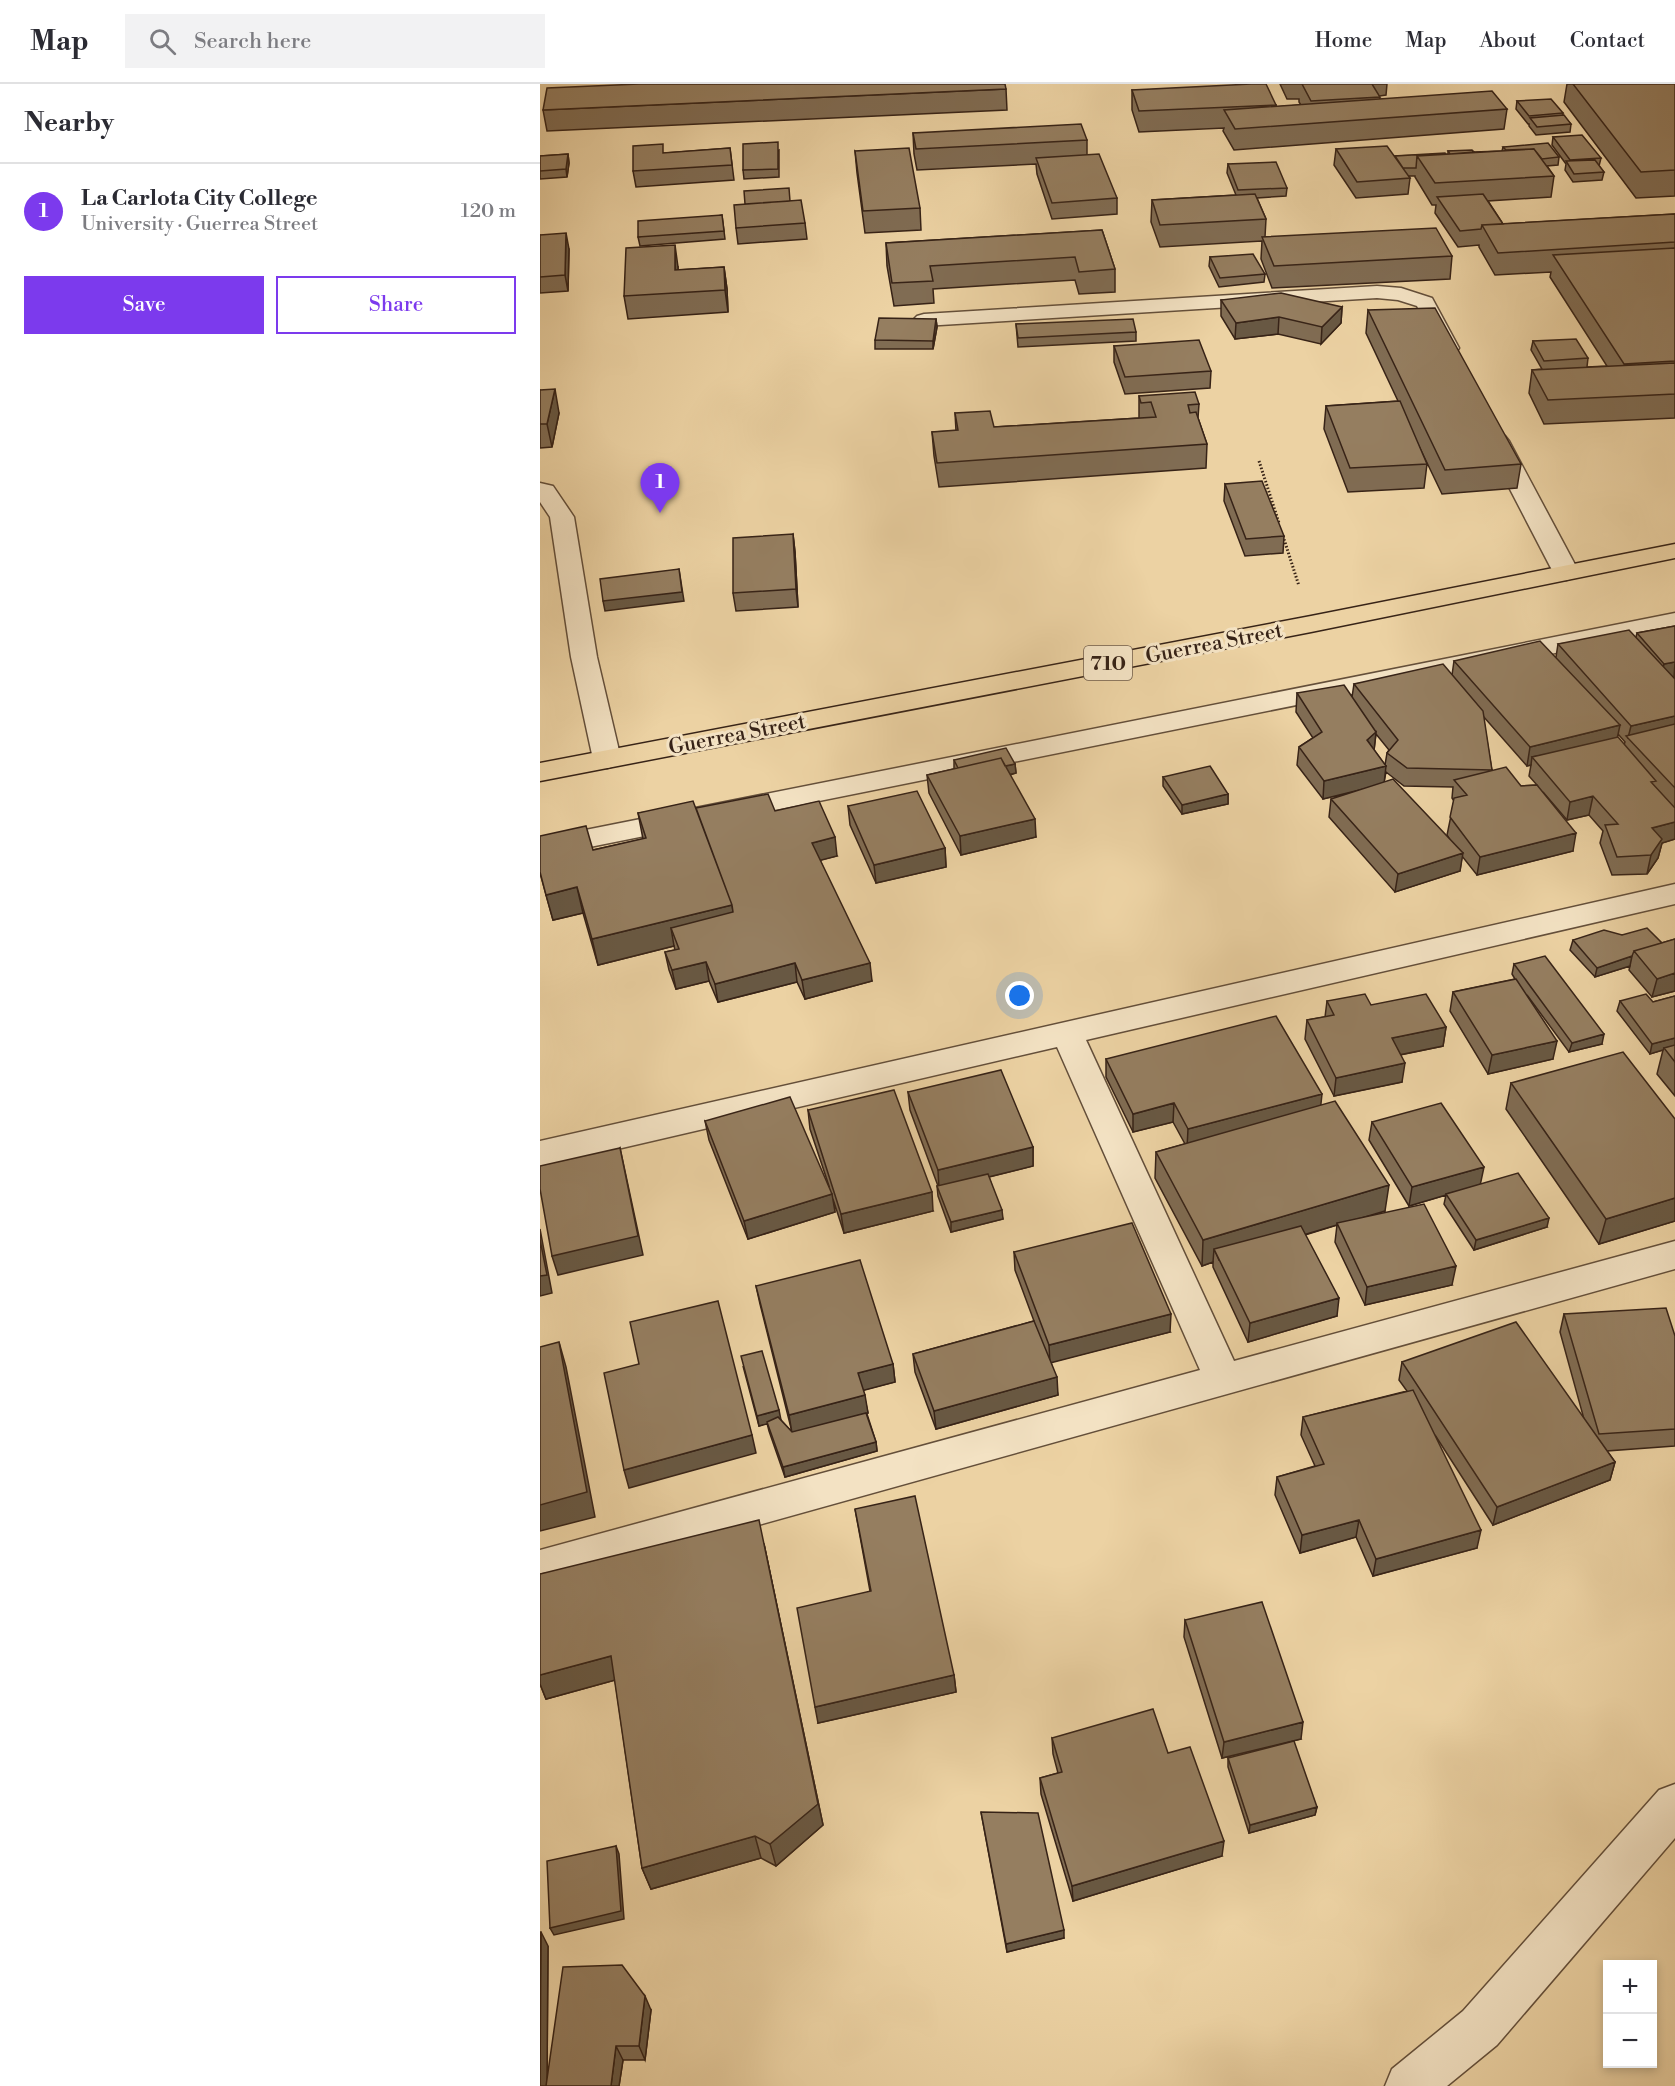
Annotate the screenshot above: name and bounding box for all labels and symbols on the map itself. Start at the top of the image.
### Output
pin: 1 [640,464,680,513]
street label: Guerrea Street [1143,618,1285,670]
road number: 710 [1084,646,1132,680]
street label: Guerrea Street [666,709,808,761]
your location [1005,981,1034,1010]

